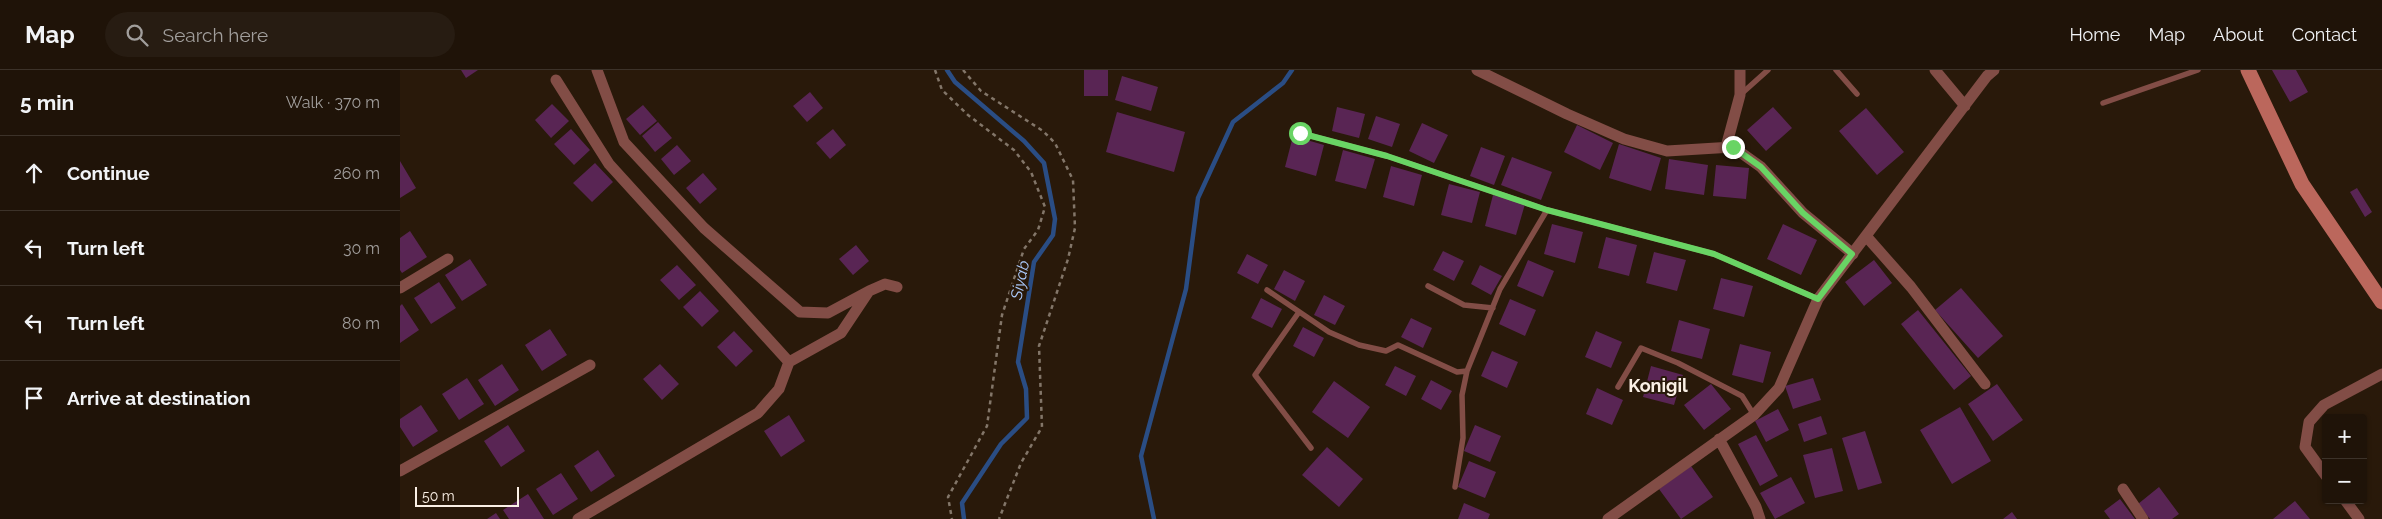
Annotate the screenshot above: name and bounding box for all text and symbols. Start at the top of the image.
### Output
search box [105,12,455,57]
text: Map [25,20,75,49]
icon: search [123,21,151,49]
text: Search here [163,24,268,46]
text: Home [2069,24,2120,45]
text: Map [2148,24,2185,45]
text: About [2213,24,2264,45]
text: Contact [2292,24,2357,45]
text: 5 min [20,90,74,115]
text: Walk · 370 m [286,93,380,112]
route start [1289,122,1312,145]
route end [1722,136,1745,159]
icon: ahead [20,159,48,187]
text: Continue [67,162,150,184]
text: 260 m [333,164,380,183]
icon: left [20,234,48,262]
text: Turn left [67,237,144,259]
text: 30 m [343,239,380,258]
water label: Siyab [1006,259,1033,302]
icon: left [20,309,48,337]
text: Turn left [67,312,144,334]
text: 80 m [342,314,380,333]
district label: Konigil [1628,375,1688,396]
icon: arrive [20,384,48,412]
text: Arrive at destination [67,387,251,409]
map controls [2322,414,2367,504]
button: + [2322,414,2367,459]
button: − [2322,459,2367,504]
scale bar [415,484,519,507]
text: 50 m [422,488,455,504]

